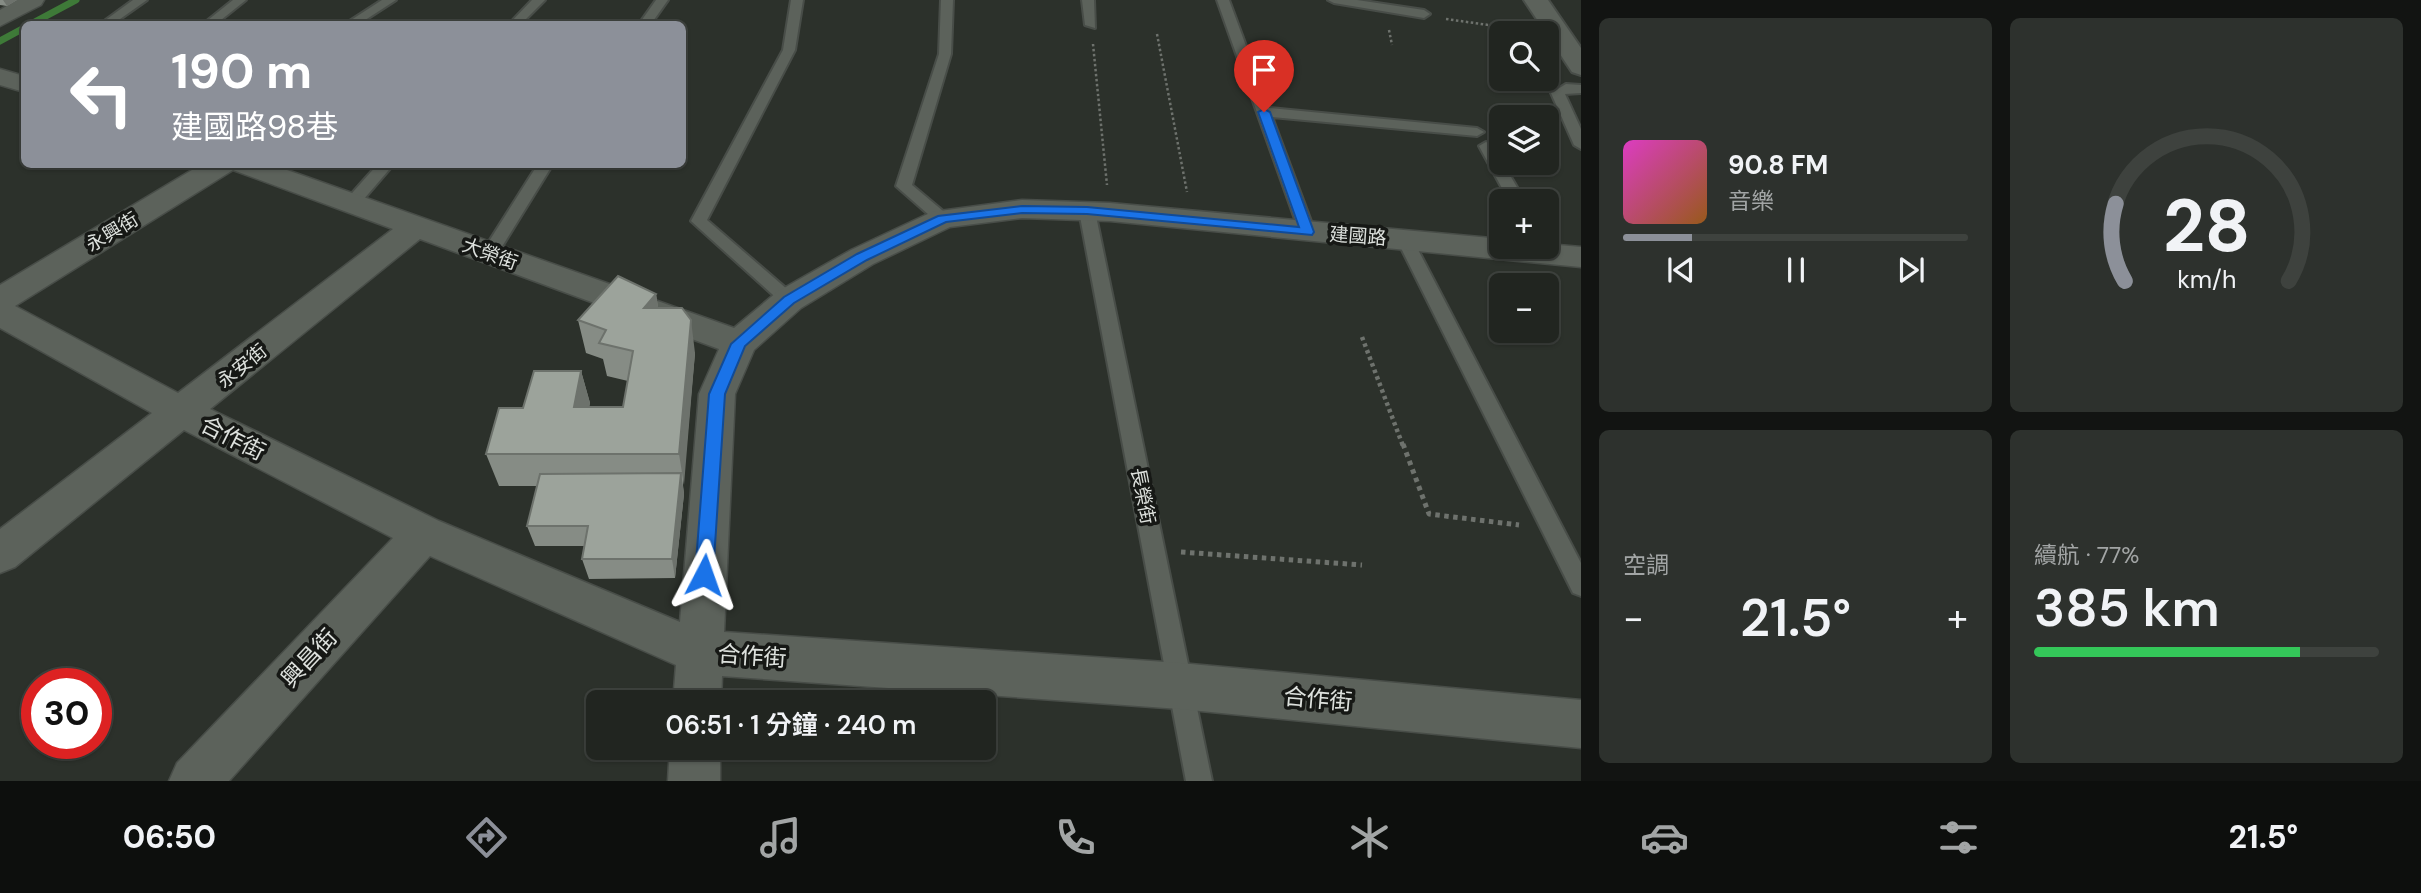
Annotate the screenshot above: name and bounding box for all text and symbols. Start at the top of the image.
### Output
map controls [1489,21,1559,343]
button: search [1489,21,1559,91]
text: 190 m [171,39,312,103]
pin [1234,40,1294,112]
icon: left [56,49,147,140]
icon: arrive [1245,51,1283,89]
button: layers [1489,105,1559,175]
text: 建國路98巷 [171,106,338,148]
text: 90.8 FM [1728,148,1828,182]
text: 28 [2163,179,2250,274]
text: 音樂 [1728,186,1774,216]
button: + [1489,189,1559,259]
street label: 永興街 [81,207,143,257]
street label: 建國路 [1329,222,1387,250]
street label: 大榮街 [459,233,521,275]
icon: previous [1662,251,1700,289]
icon: pause [1777,251,1815,289]
icon: next [1892,251,1930,289]
text: km/h [2177,263,2236,296]
button: − [1489,273,1559,343]
street label: 永安街 [212,338,272,394]
street label: 合作街 [195,409,271,467]
street label: 長榮街 [1125,466,1161,526]
position arrow [667,538,741,612]
text: 續航 · 77% [2034,540,2139,570]
text: 空調 [1623,550,1669,580]
text: 385 km [2034,574,2220,642]
text: 21.5° [1740,584,1851,652]
text: − [1623,593,1644,643]
text: + [1947,593,1968,643]
street label: 興昌街 [275,623,343,693]
street label: 合作街 [717,639,787,673]
speed limit sign: 30 [21,668,112,759]
street label: 合作街 [1282,681,1354,717]
text: 06:51 · 1 分鐘 · 240 m [666,708,916,742]
icon: directions [462,813,511,862]
icon: music [756,813,805,862]
icon: phone [1051,813,1100,862]
icon: climate [1345,813,1394,862]
icon: car [1640,813,1689,862]
icon: filters [1934,813,1983,862]
text: 06:50 [123,816,216,858]
text: 21.5° [2229,816,2298,858]

